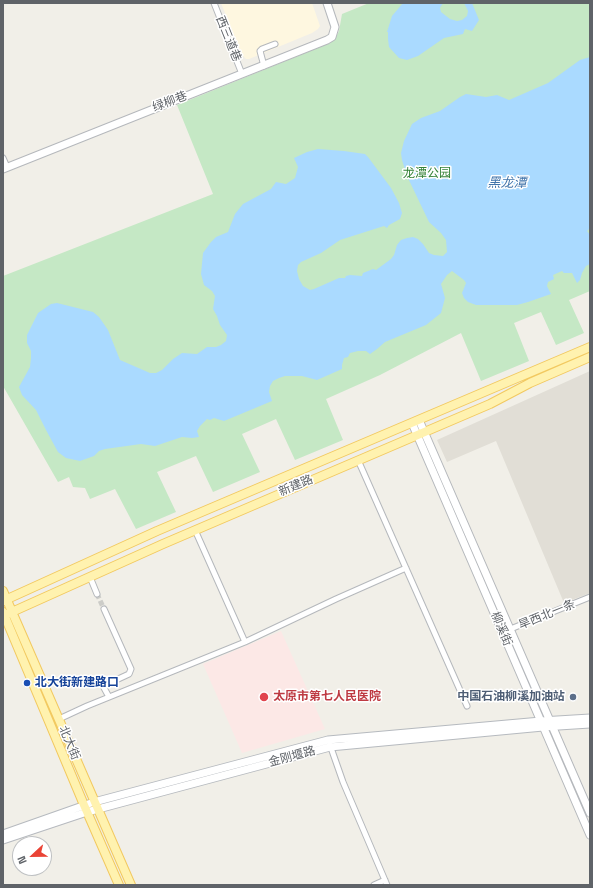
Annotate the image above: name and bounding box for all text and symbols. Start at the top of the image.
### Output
street label: 西三道巷 [212,14,244,64]
street label: 绿柳巷 [151,89,189,115]
park label: 龙潭公园 [403,167,451,181]
water label: 黑龙潭 [488,175,526,191]
street label: 新建路 [277,472,315,500]
street label: 旱西北一条 [516,597,578,633]
street label: 柳溪街 [487,610,515,648]
place label: 北大街新建路口 [35,676,119,690]
marker: 北大街新建路口 [22,678,32,688]
place label: 太原市第七人民医院 [273,690,381,704]
place label: 中国石油柳溪加油站 [457,690,565,704]
marker: 太原市第七人民医院 [258,691,270,703]
marker: 中国石油柳溪加油站 [568,692,578,702]
street label: 北大街 [55,724,83,762]
street label: 金刚堰路 [267,744,317,770]
north arrow [12,836,52,876]
text: N [14,854,30,866]

